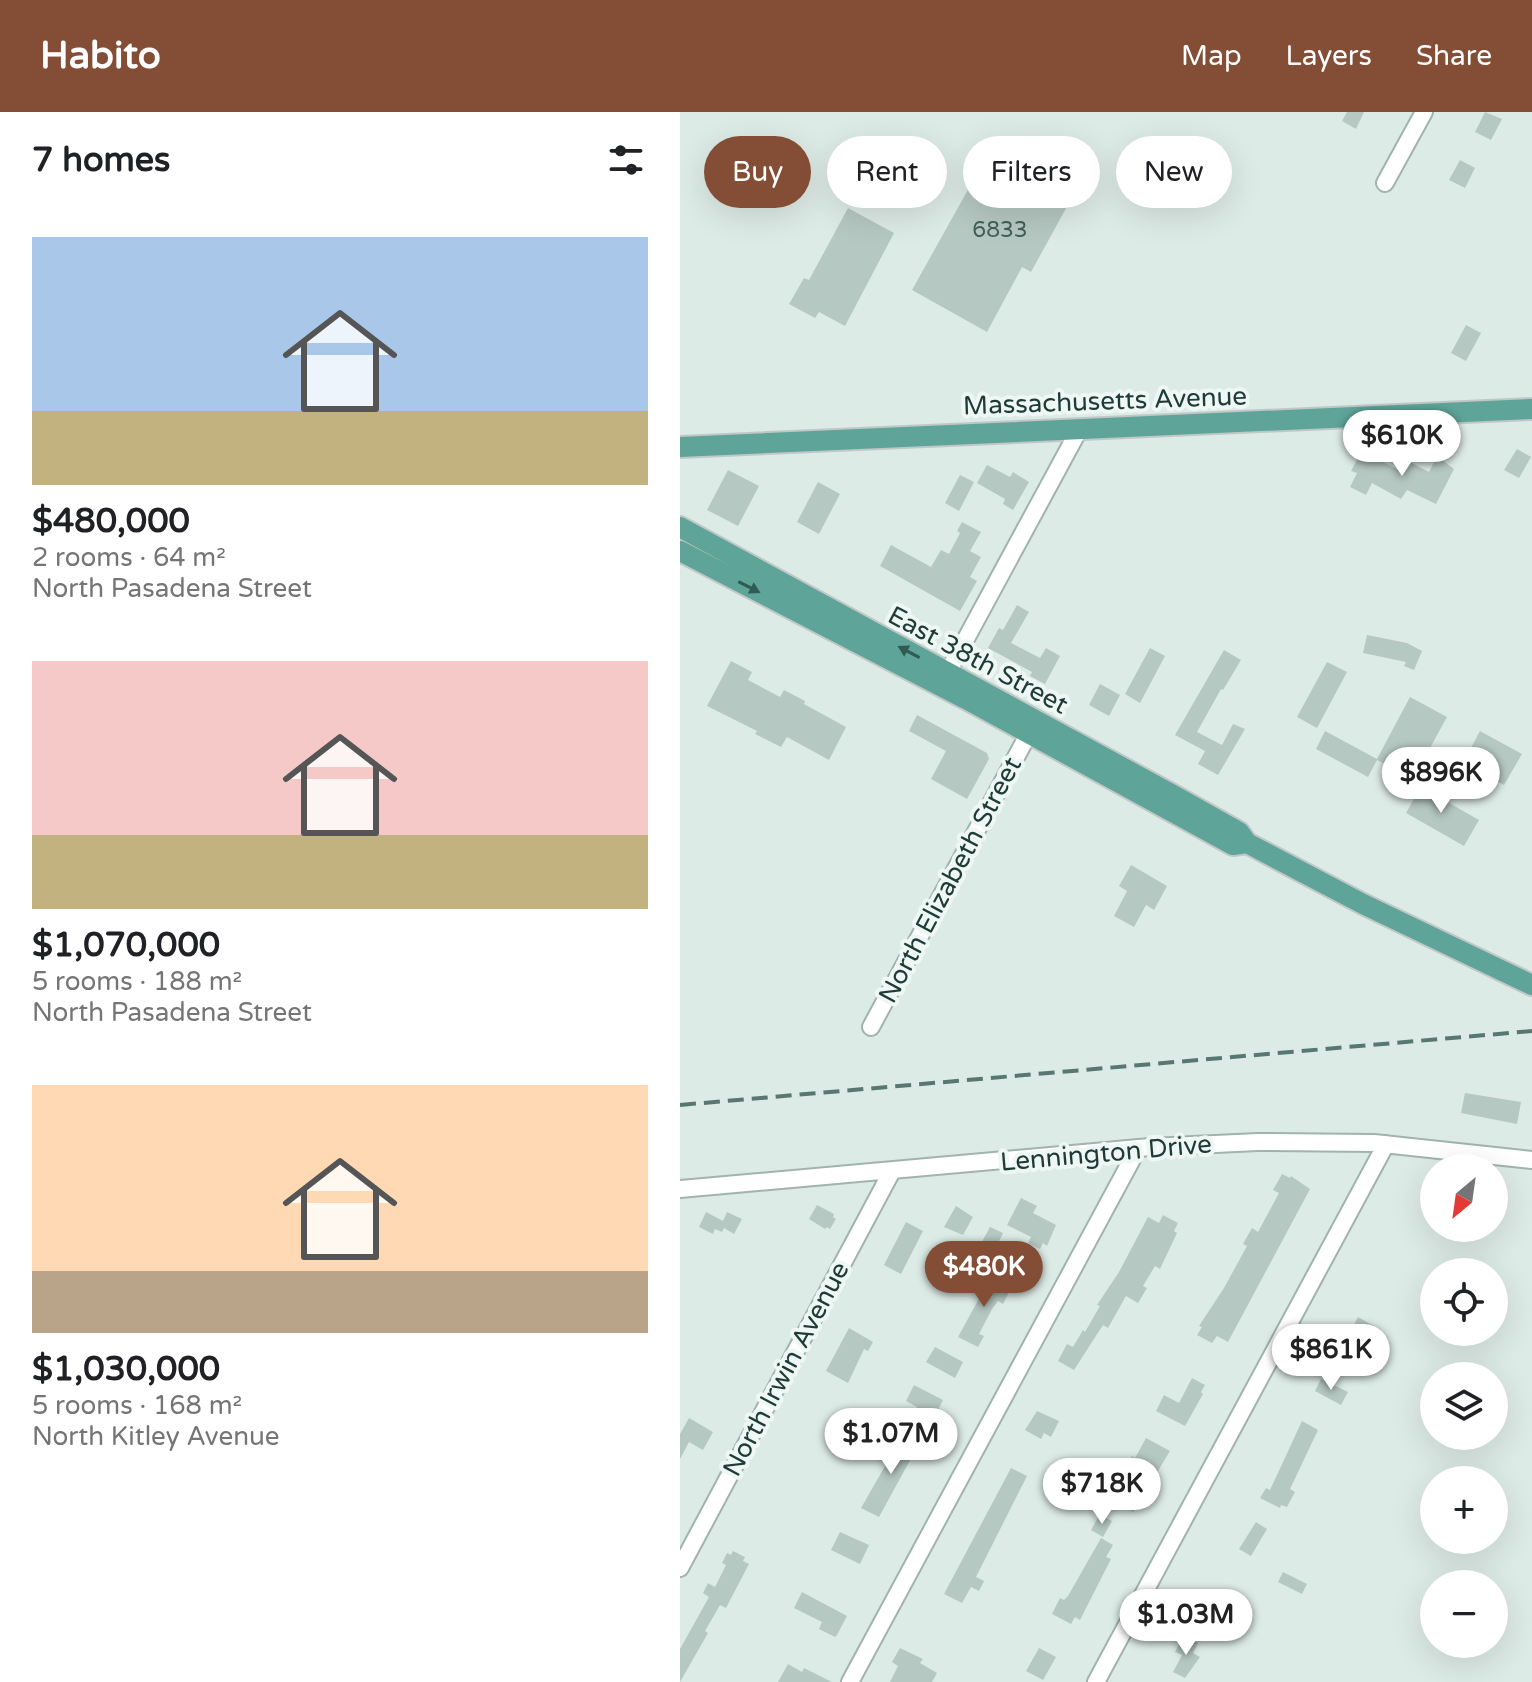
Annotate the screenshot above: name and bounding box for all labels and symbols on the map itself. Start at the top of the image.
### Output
house number: 6833 [972,217,1028,243]
street label: Massachusetts Avenue [963,381,1247,421]
pin: $610K [1346,410,1458,478]
one-way arrow [738,581,761,594]
street label: East 38th Street [883,599,1073,721]
one-way arrow [898,645,921,658]
pin: $896K [1385,747,1497,815]
street label: North Elizabeth Street [872,752,1028,1008]
street label: Lennington Drive [999,1128,1213,1178]
north arrow [1420,1154,1508,1242]
pin: $480K [928,1241,1040,1309]
street label: North Irwin Avenue [716,1256,856,1482]
pin: $861K [1275,1324,1387,1392]
pin: $1.07M [826,1408,956,1476]
pin: $718K [1046,1458,1158,1526]
pin: $1.03M [1121,1589,1251,1657]

